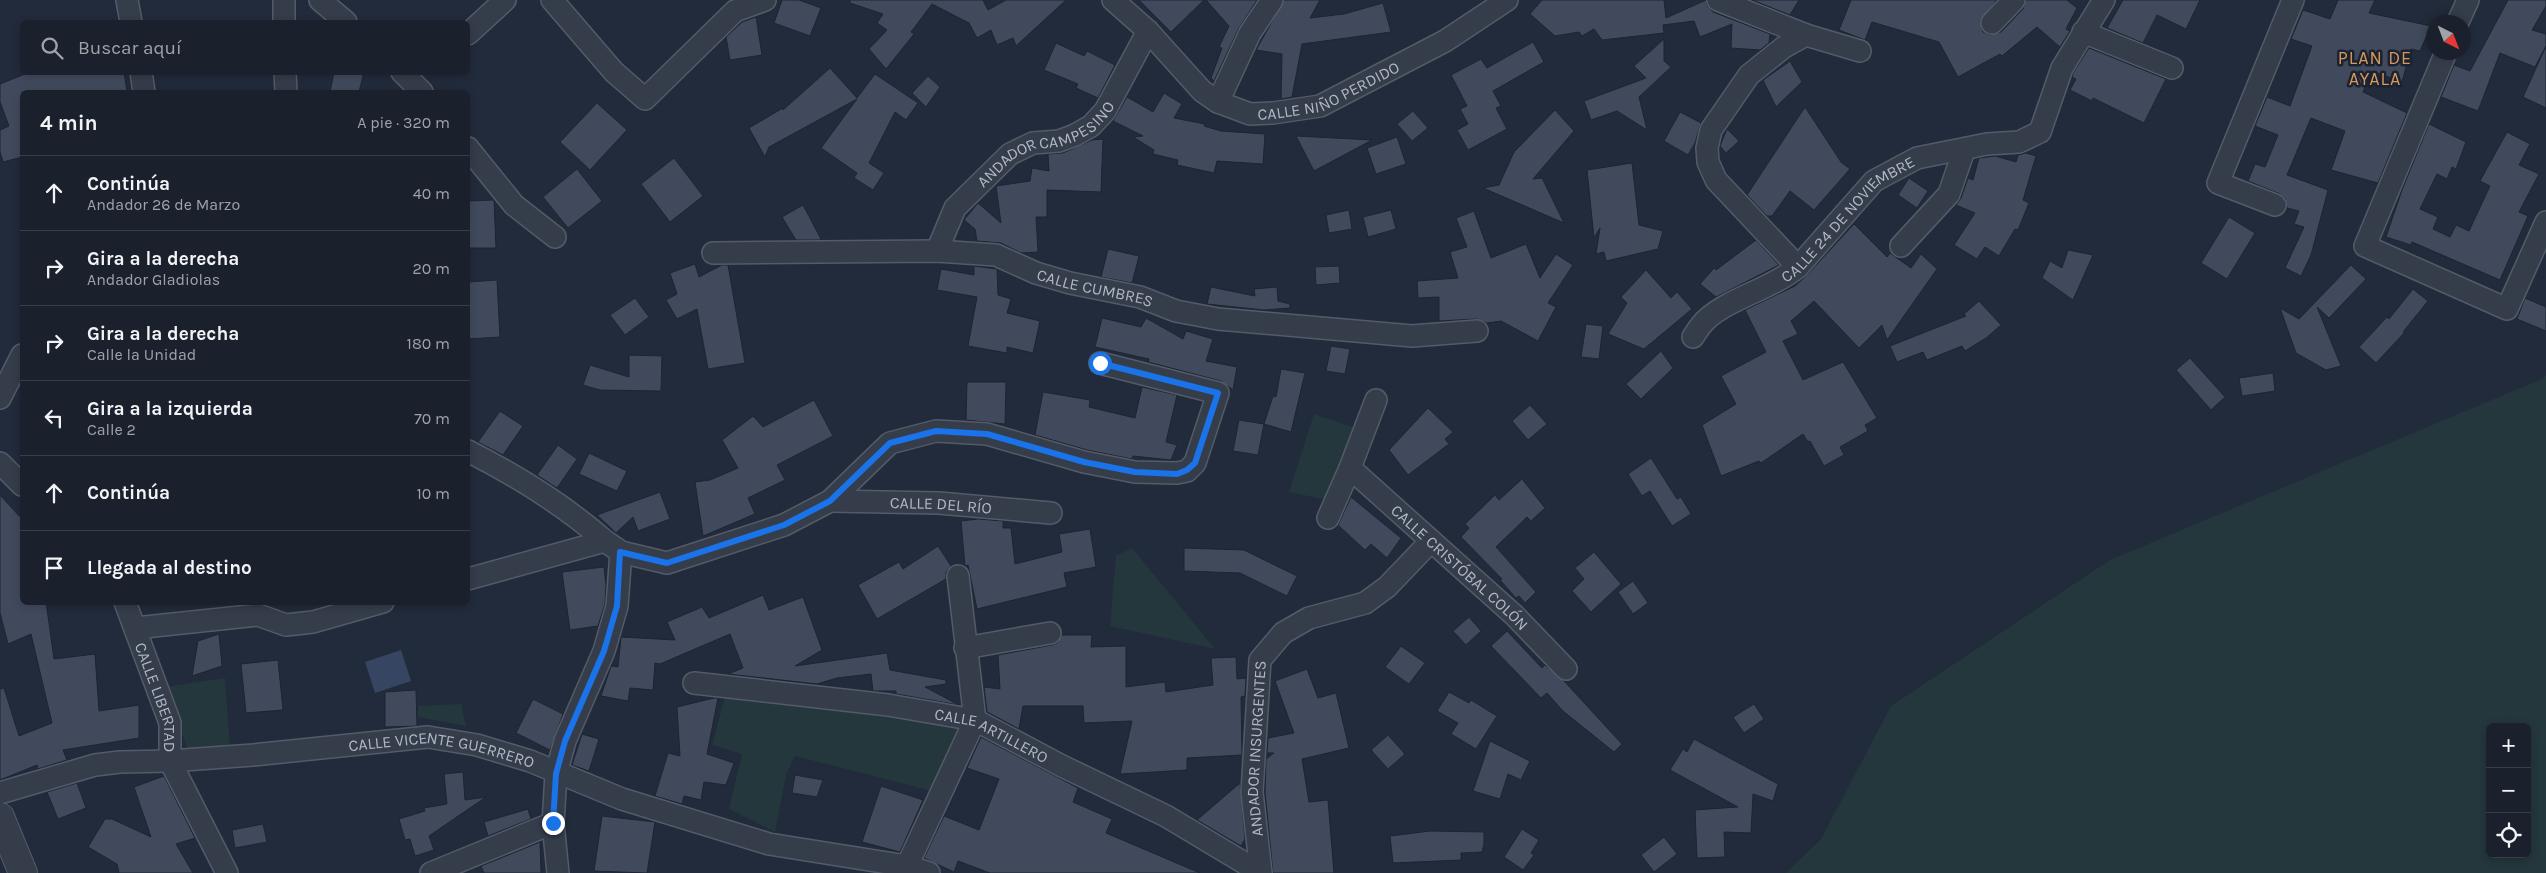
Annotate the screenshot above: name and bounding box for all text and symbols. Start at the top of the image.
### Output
north arrow [2426,15,2471,60]
search box [20,20,470,75]
icon: search [38,34,66,62]
text: Buscar aquí [78,37,182,59]
district label: PLAN DE AYALA [2338,47,2412,90]
street label: CALLE NIÑO PERDIDO [1257,57,1403,124]
street label: ANDADOR CAMPESINO [973,98,1119,191]
text: 4 min [40,111,98,135]
text: A pie · 320 m [357,113,450,132]
street label: CALLE 24 DE NOVIEMBRE [1778,152,1918,286]
text: Continúa [87,173,170,195]
icon: ahead [40,179,68,207]
text: 40 m [413,184,450,203]
text: Andador 26 de Marzo [87,195,240,214]
text: Gira a la derecha [87,248,239,270]
icon: right [40,254,68,282]
text: 20 m [412,259,450,278]
street label: CALLE CUMBRES [1035,265,1156,311]
text: Andador Gladiolas [87,270,220,289]
text: Gira a la derecha [87,323,239,345]
icon: right [40,329,68,357]
text: 180 m [407,334,450,353]
text: Calle la Unidad [87,345,196,364]
route start [1089,352,1112,375]
text: Gira a la izquierda [87,398,253,420]
icon: left [40,404,68,432]
text: 70 m [414,409,450,428]
text: Calle 2 [87,420,136,439]
icon: ahead [40,479,68,507]
text: Continúa [87,482,170,504]
text: 10 m [416,484,450,503]
street label: CALLE DEL RÍO [890,493,993,518]
street label: CALLE CRISTÓBAL COLÓN [1387,501,1532,634]
icon: arrive [40,554,68,582]
text: Llegada al destino [87,557,252,579]
street label: CALLE LIBERTAD [131,640,179,752]
street label: ANDADOR INSURGENTES [1243,660,1270,838]
street label: CALLE ARTILLERO [933,704,1051,767]
map controls [2486,723,2531,858]
button: + [2486,723,2531,768]
street label: CALLE VICENTE GUERRERO [347,728,537,772]
button: − [2486,768,2531,813]
route end [542,812,565,835]
button: locate [2486,813,2531,858]

